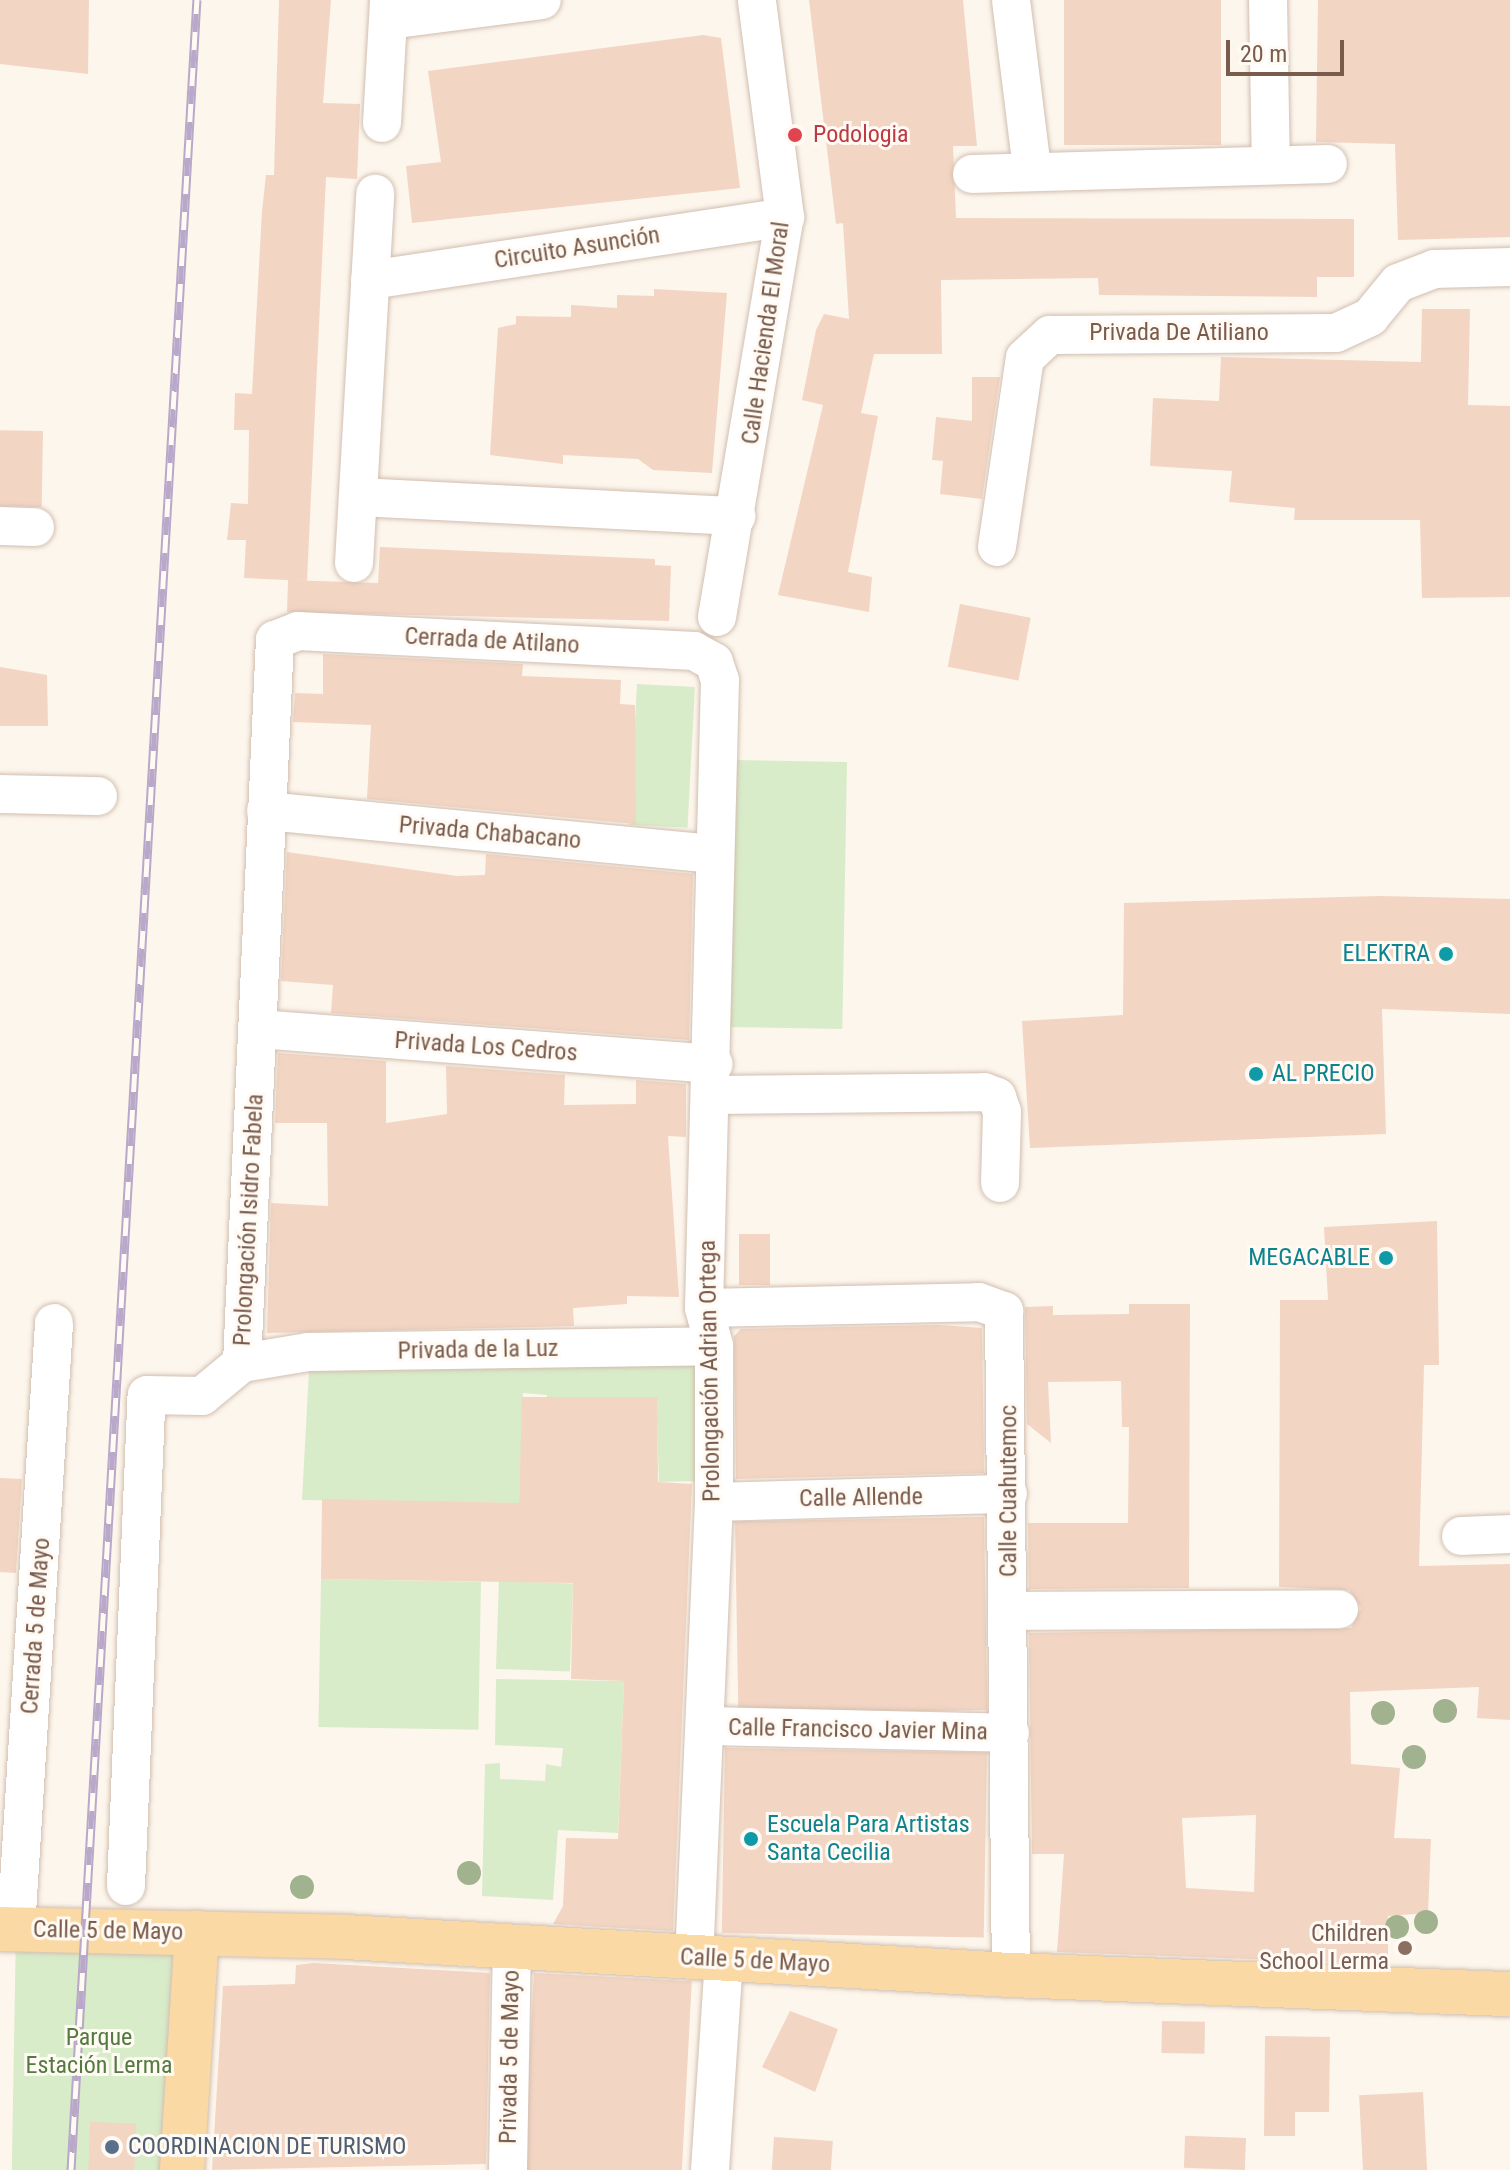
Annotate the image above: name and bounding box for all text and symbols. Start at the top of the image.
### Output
scale bar [1230,24,1348,74]
text: 20 m [1240,40,1287,68]
place label: Podologia [813,121,909,149]
marker: Podologia [784,124,806,146]
street label: Calle Hacienda El Moral [736,220,796,446]
street label: Circuito Asunción [492,221,662,275]
street label: Privada De Atiliano [1089,319,1269,347]
street label: Cerrada de Atilano [404,622,580,660]
street label: Privada Chabacano [398,811,582,855]
place label: ELEKTRA [1343,940,1430,968]
marker: ELEKTRA [1437,945,1455,963]
street label: Privada Los Cedros [394,1026,578,1068]
place label: AL PRECIO [1272,1060,1375,1088]
marker: AL PRECIO [1247,1065,1265,1083]
street label: Prolongación Isidro Fabela [228,1093,270,1347]
street label: Prolongación Adrian Ortega [693,1240,727,1502]
place label: MEGACABLE [1248,1244,1370,1272]
marker: MEGACABLE [1377,1249,1395,1267]
street label: Privada de la Luz [397,1334,559,1366]
street label: Calle Cuahutemoc [995,1405,1023,1577]
street label: Calle Allende [799,1483,923,1513]
street label: Cerrada 5 de Mayo [15,1537,57,1715]
street label: Calle Francisco Javier Mina [728,1713,988,1747]
place label: Escuela Para Artistas Santa Cecilia [767,1811,970,1867]
marker: Escuela Para Artistas Santa Cecilia [742,1830,760,1848]
street label: Calle 5 de Mayo [33,1915,183,1947]
place label: Children School Lerma [1259,1920,1389,1976]
marker: Children School Lerma [1396,1939,1414,1957]
street label: Calle 5 de Mayo [679,1943,831,1979]
street label: Privada 5 de Mayo [494,1970,526,2144]
park label: Parque Estación Lerma [26,2024,172,2080]
place label: COORDINACION DE TURISMO [128,2133,407,2161]
marker: COORDINACION DE TURISMO [103,2138,121,2156]

